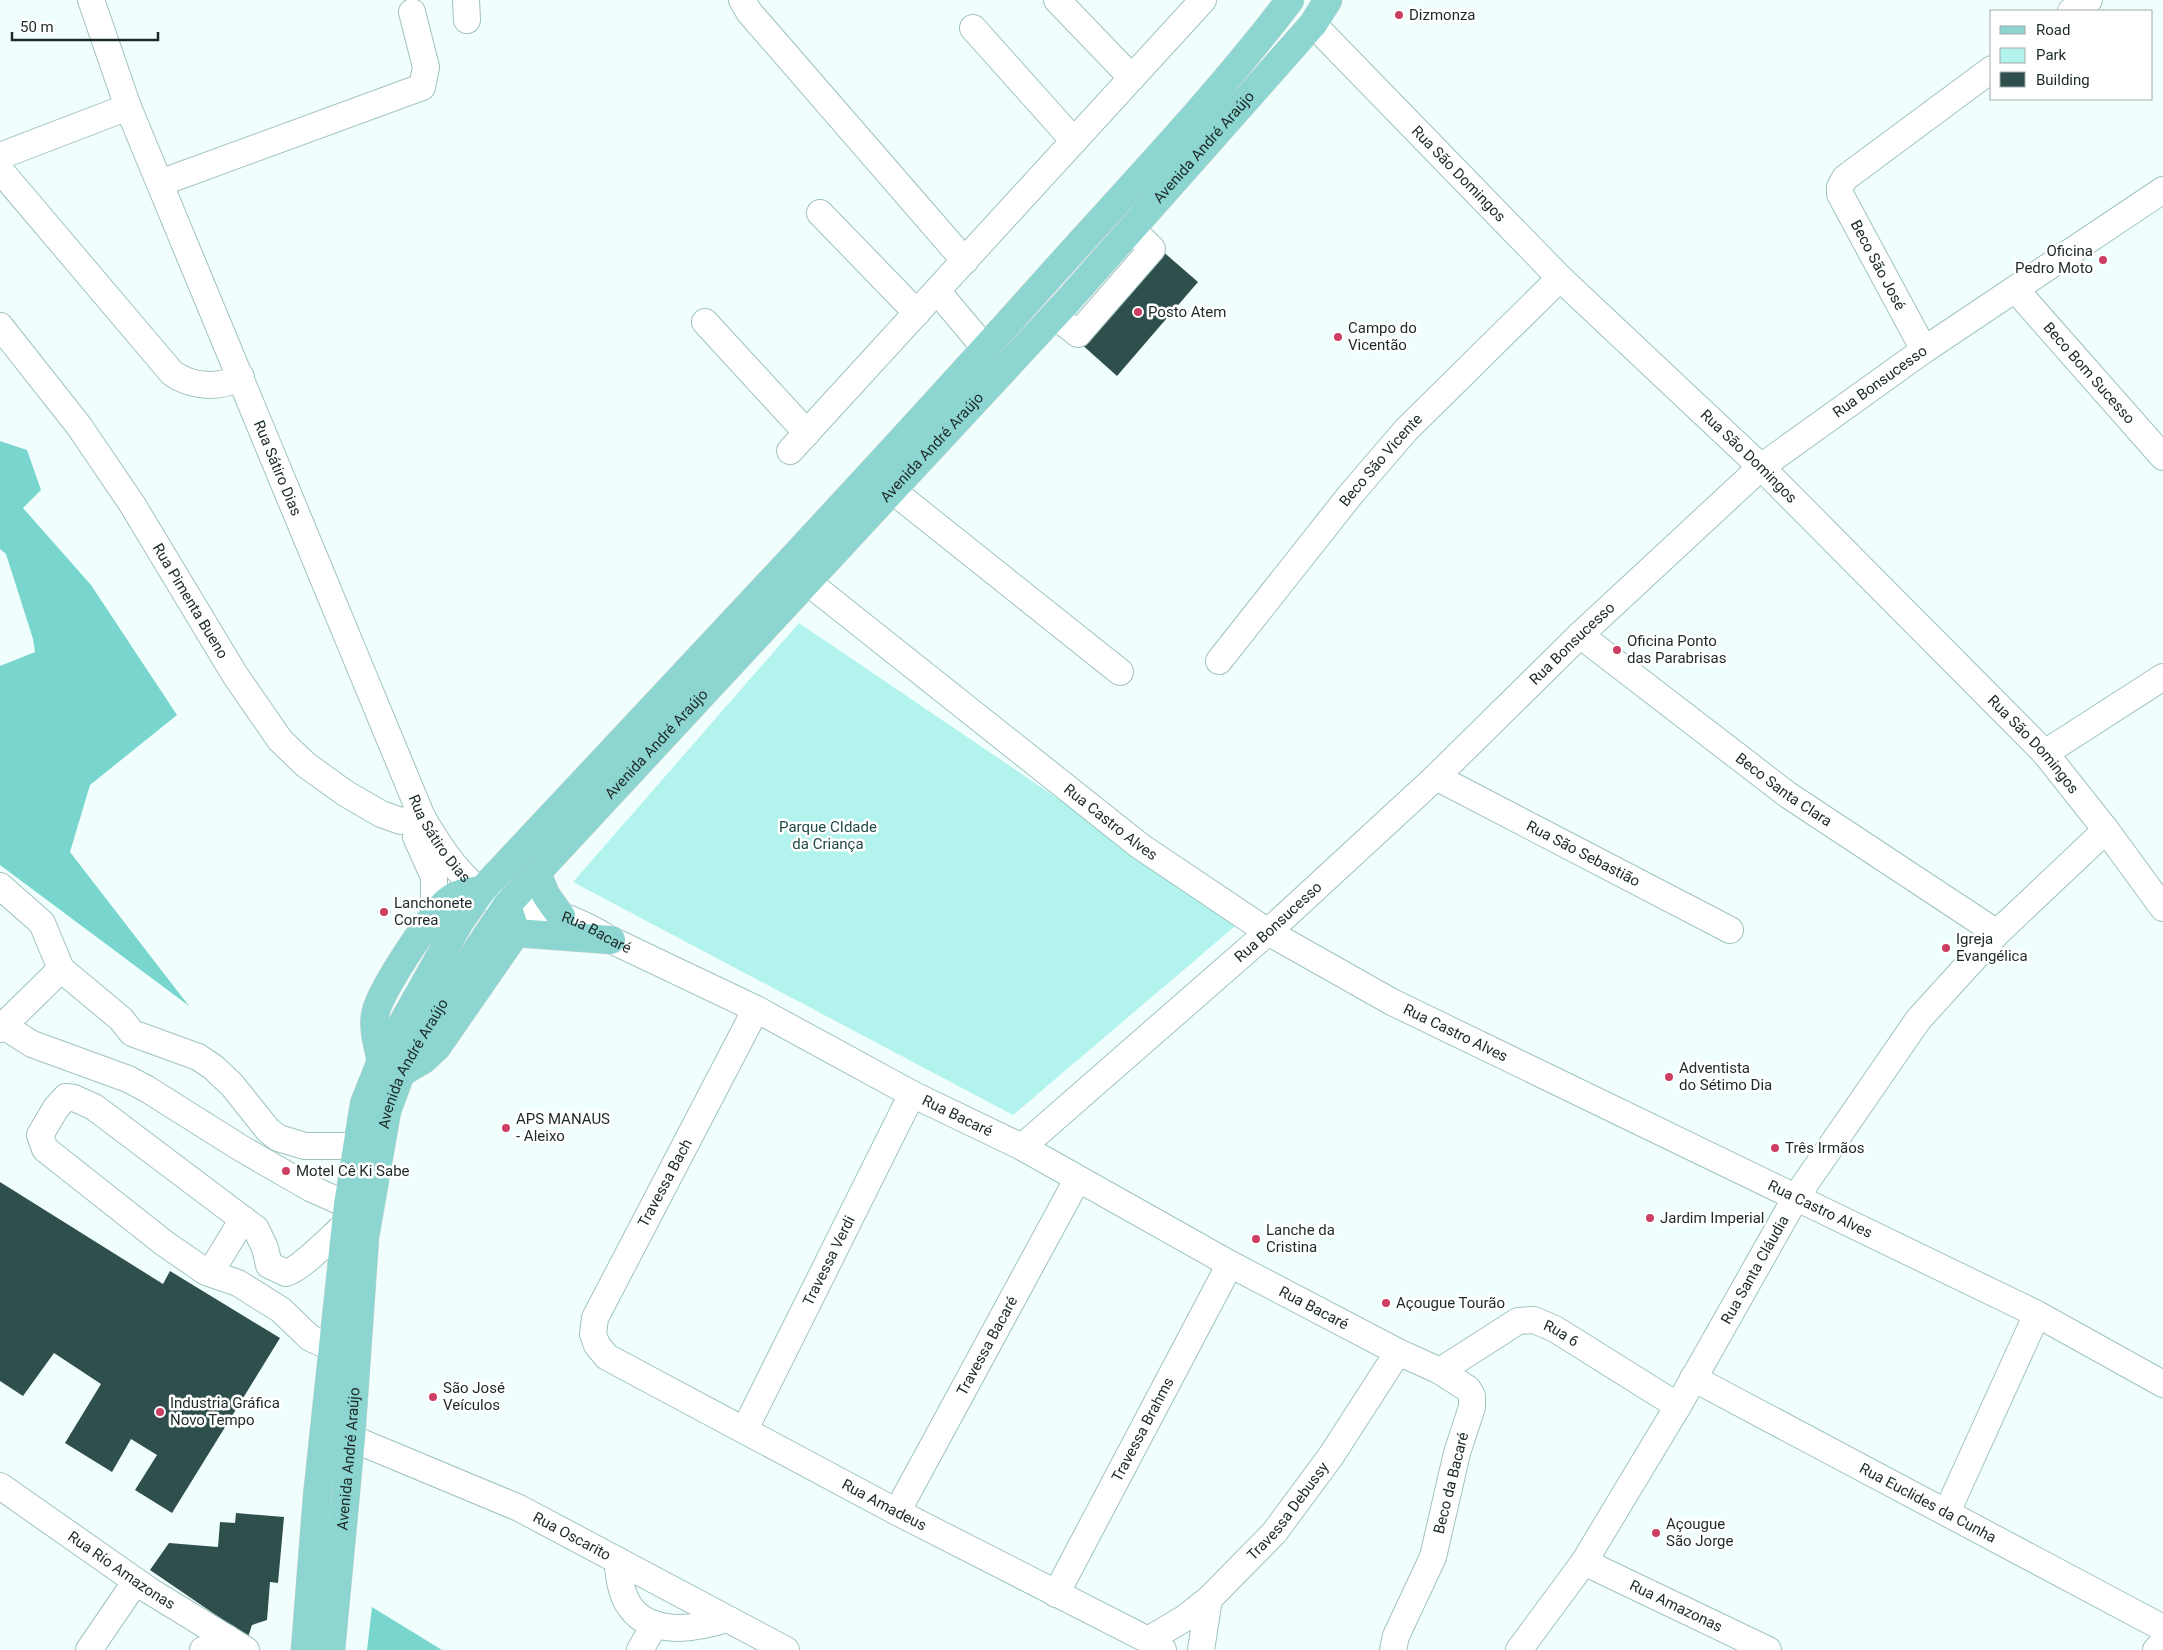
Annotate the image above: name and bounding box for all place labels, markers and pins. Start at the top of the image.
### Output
place label: Dizmonza [1409,6,1476,24]
marker: Dizmonza [1393,9,1405,21]
place label: Oficina Pedro Moto [2015,242,2093,277]
marker: Oficina Pedro Moto [2097,254,2109,266]
place label: Posto Atem [1148,303,1226,321]
marker: Posto Atem [1132,306,1144,318]
place label: Campo do Vicentão [1348,319,1417,354]
marker: Campo do Vicentão [1332,331,1344,343]
place label: Oficina Ponto das Parabrisas [1627,632,1726,667]
marker: Oficina Ponto das Parabrisas [1611,644,1623,656]
place label: Lanchonete Correa [394,894,472,929]
marker: Lanchonete Correa [378,906,390,918]
place label: Igreja Evangélica [1956,930,2028,965]
marker: Igreja Evangélica [1940,942,1952,954]
place label: Adventista do Sétimo Dia [1679,1059,1772,1094]
marker: Adventista do Sétimo Dia [1663,1071,1675,1083]
place label: APS MANAUS - Aleixo [516,1110,610,1145]
marker: APS MANAUS - Aleixo [500,1122,512,1134]
place label: Três Irmãos [1785,1139,1865,1157]
marker: Três Irmãos [1769,1142,1781,1154]
place label: Motel Cê Ki Sabe [296,1162,410,1180]
marker: Motel Cê Ki Sabe [280,1165,292,1177]
place label: Jardim Imperial [1660,1209,1765,1227]
marker: Jardim Imperial [1644,1212,1656,1224]
place label: Lanche da Cristina [1266,1221,1335,1256]
marker: Lanche da Cristina [1250,1233,1262,1245]
place label: Açougue Tourão [1396,1294,1505,1312]
marker: Açougue Tourão [1380,1297,1392,1309]
place label: São José Veículos [443,1379,505,1414]
marker: São José Veículos [427,1391,439,1403]
place label: Industria Gráfica Novo Tempo [170,1394,280,1429]
marker: Industria Gráfica Novo Tempo [154,1406,166,1418]
place label: Açougue São Jorge [1666,1515,1734,1550]
marker: Açougue São Jorge [1650,1527,1662,1539]

